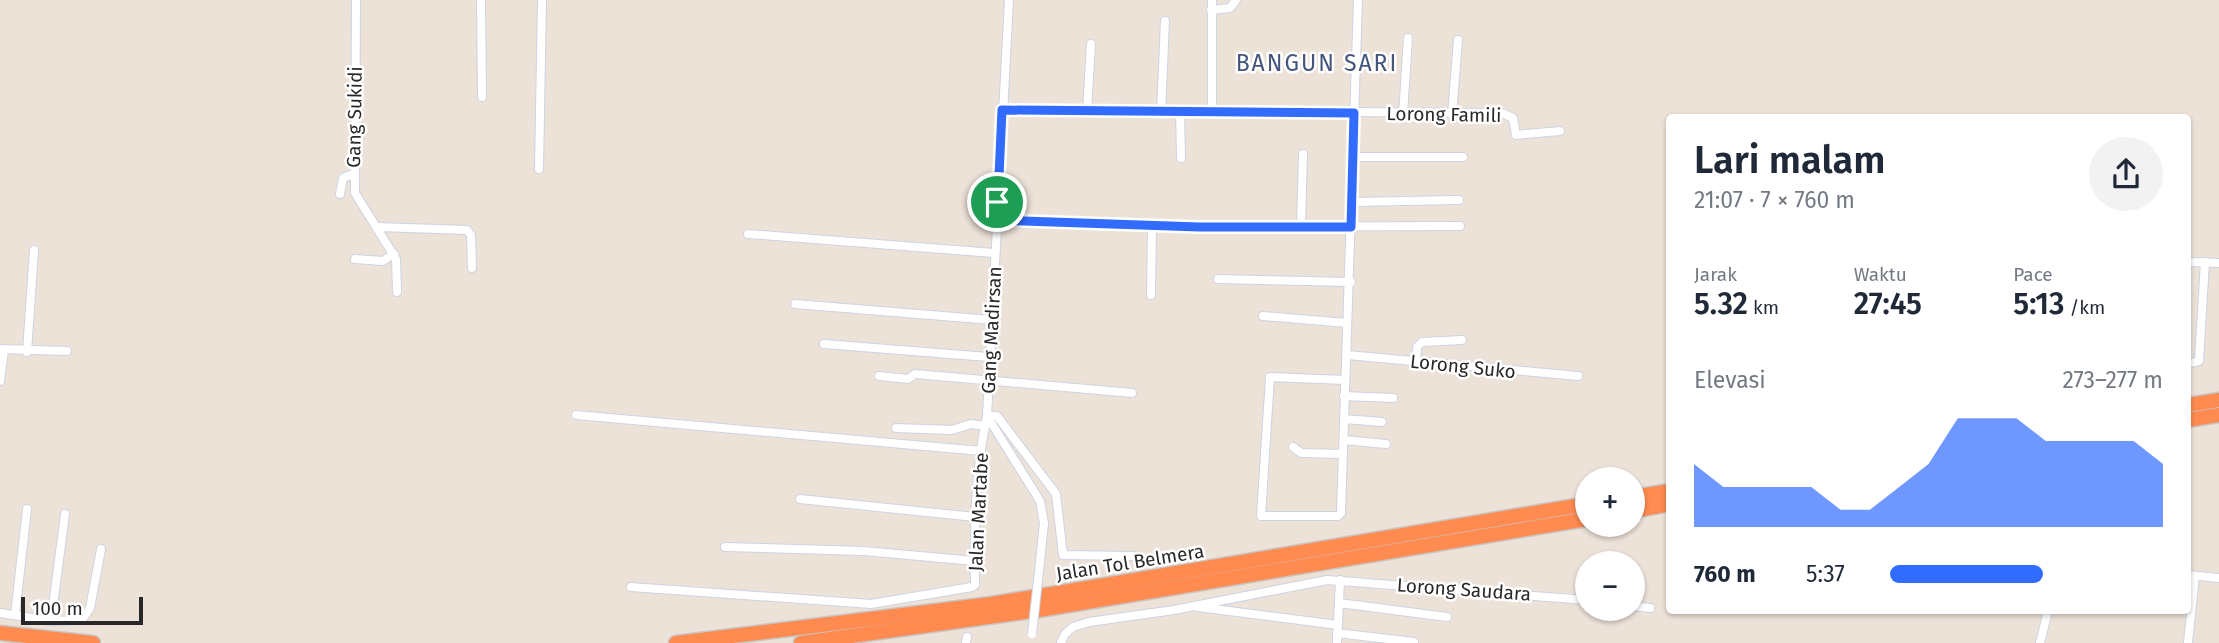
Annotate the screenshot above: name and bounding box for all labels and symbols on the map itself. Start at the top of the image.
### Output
district label: BANGUN SARI [1236,49,1398,77]
street label: Gang Sukidi [342,66,367,168]
street label: Lorong Famili [1386,102,1502,127]
pin [967,172,1027,232]
street label: Gang Madirsan [977,266,1006,394]
street label: Lorong Suko [1409,350,1517,383]
street label: Jalan Martabe [964,452,993,572]
street label: Jalan Tol Belmera [1054,539,1206,586]
street label: Lorong Saudara [1396,573,1532,606]
scale bar [21,594,144,626]

